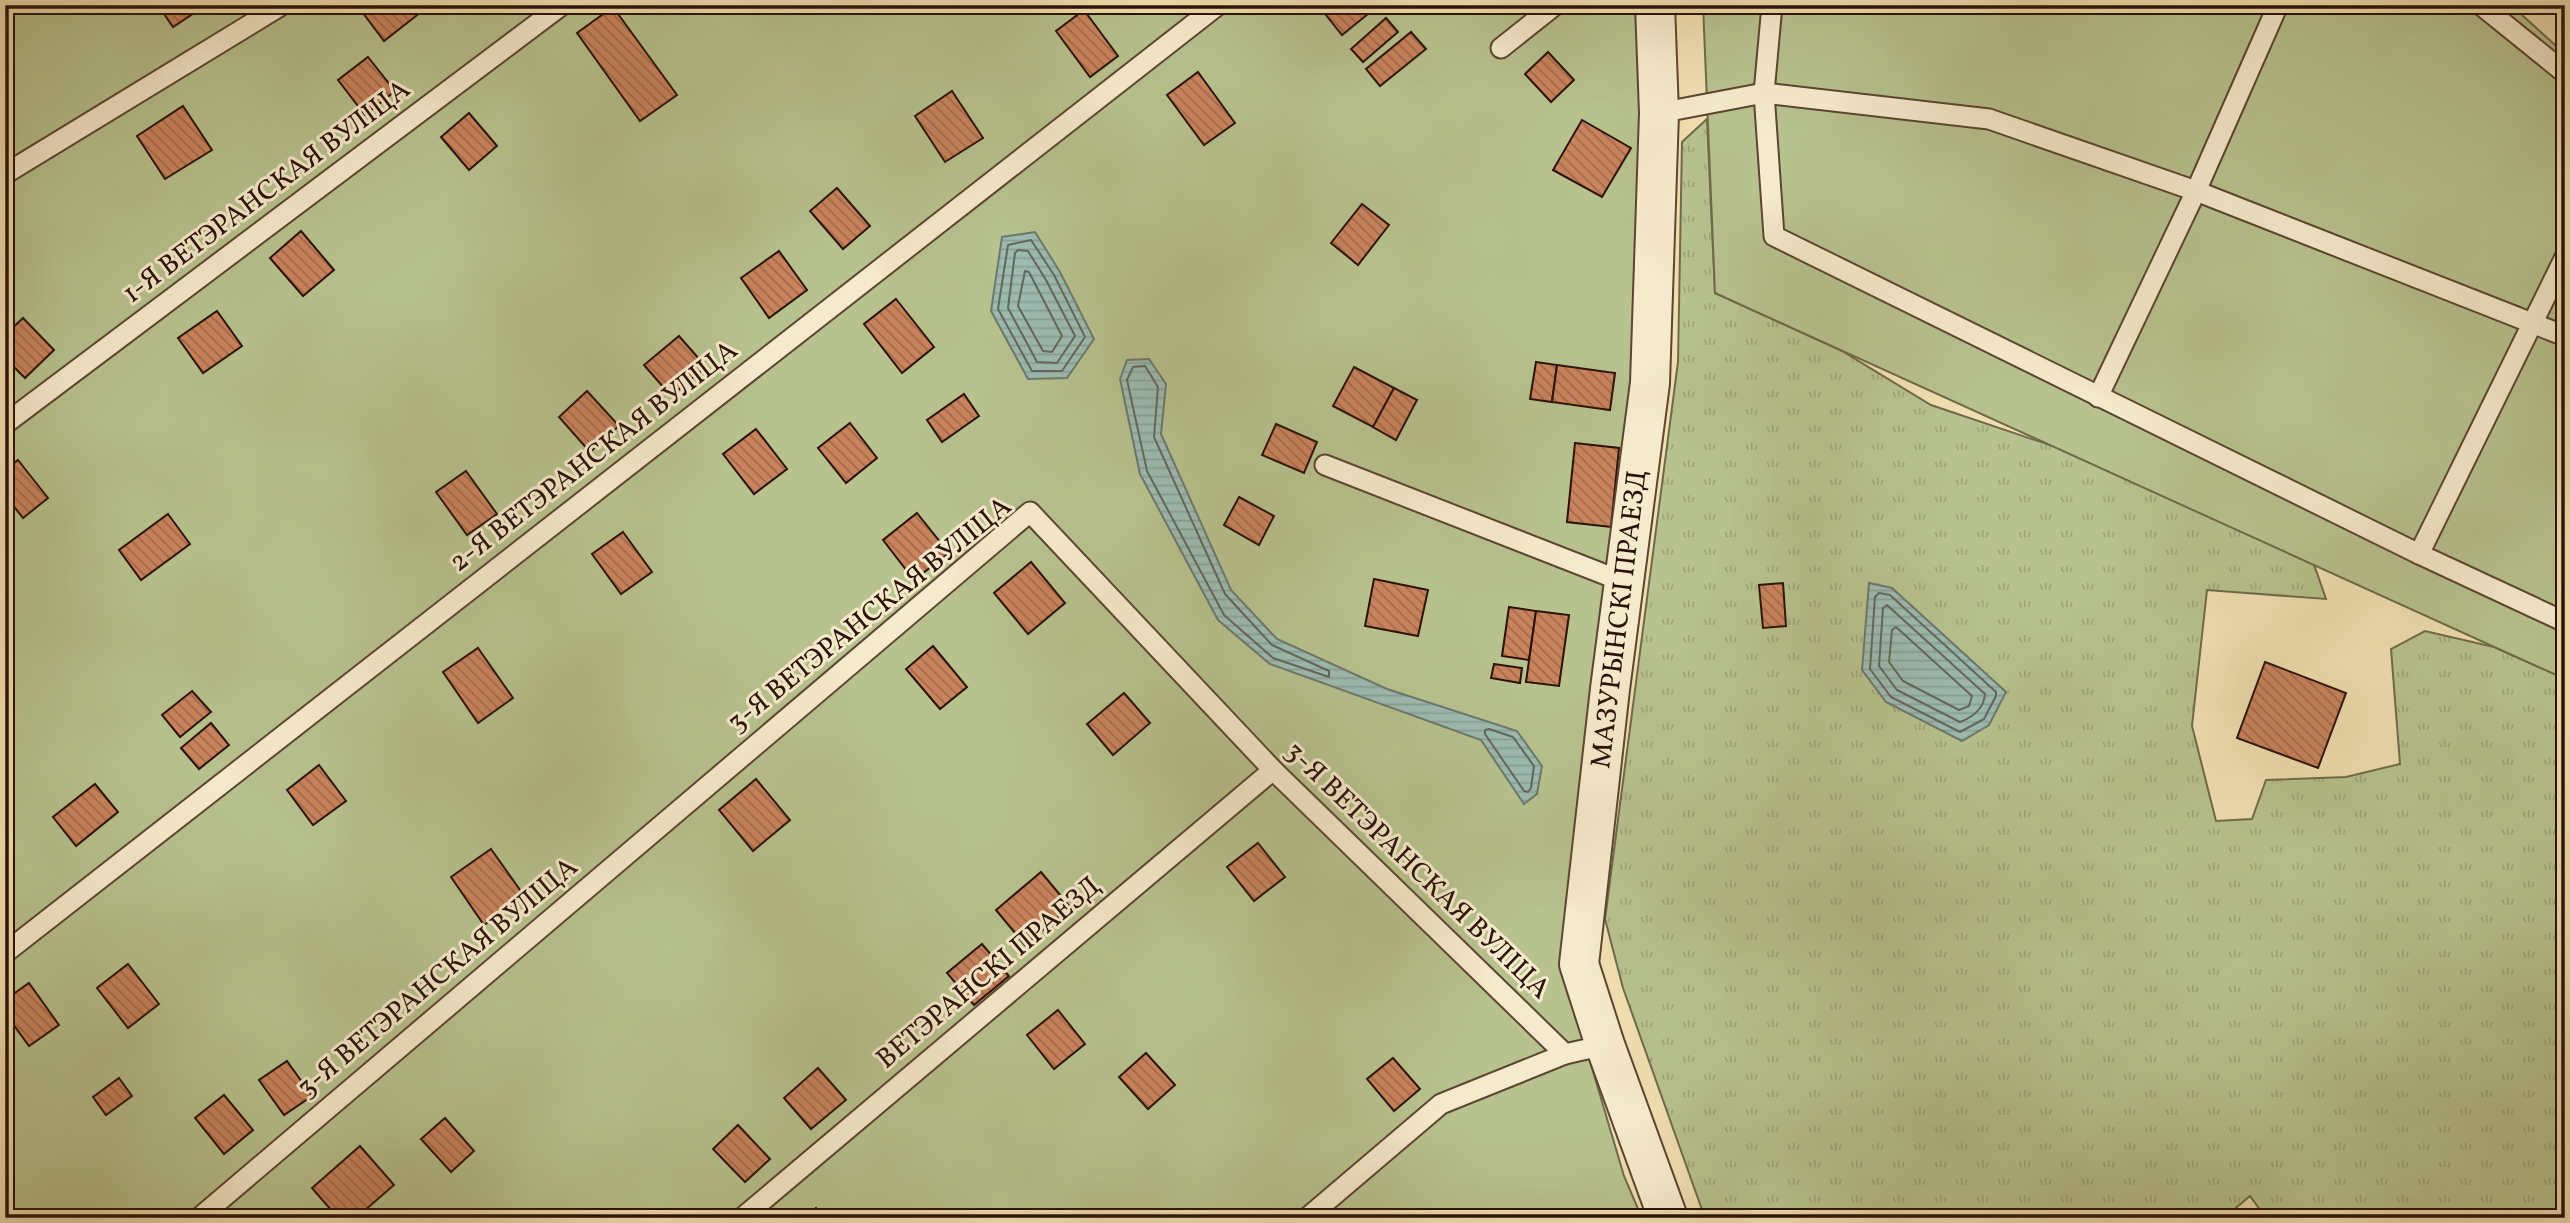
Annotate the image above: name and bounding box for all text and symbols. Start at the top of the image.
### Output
street label: 1-Я ВЕТЭРАНСКАЯ ВУЛІЦА [115,71,419,313]
street label: 2-Я ВЕТЭРАНСКАЯ ВУЛІЦА [442,332,747,582]
street label: МАЗУРЫНСКІ ПРАЕЗД [1582,467,1658,771]
street label: 3-Я ВЕТЭРАНСКАЯ ВУЛІЦА [720,488,1021,742]
street label: 3-Я ВЕТЭРАНСКАЯ ВУЛІЦА [1276,733,1559,1009]
street label: 3-Я ВЕТЭРАНСКАЯ ВУЛІЦА [289,849,587,1107]
street label: ВЕТЭРАНСКІ ПРАЕЗД [868,867,1110,1079]

